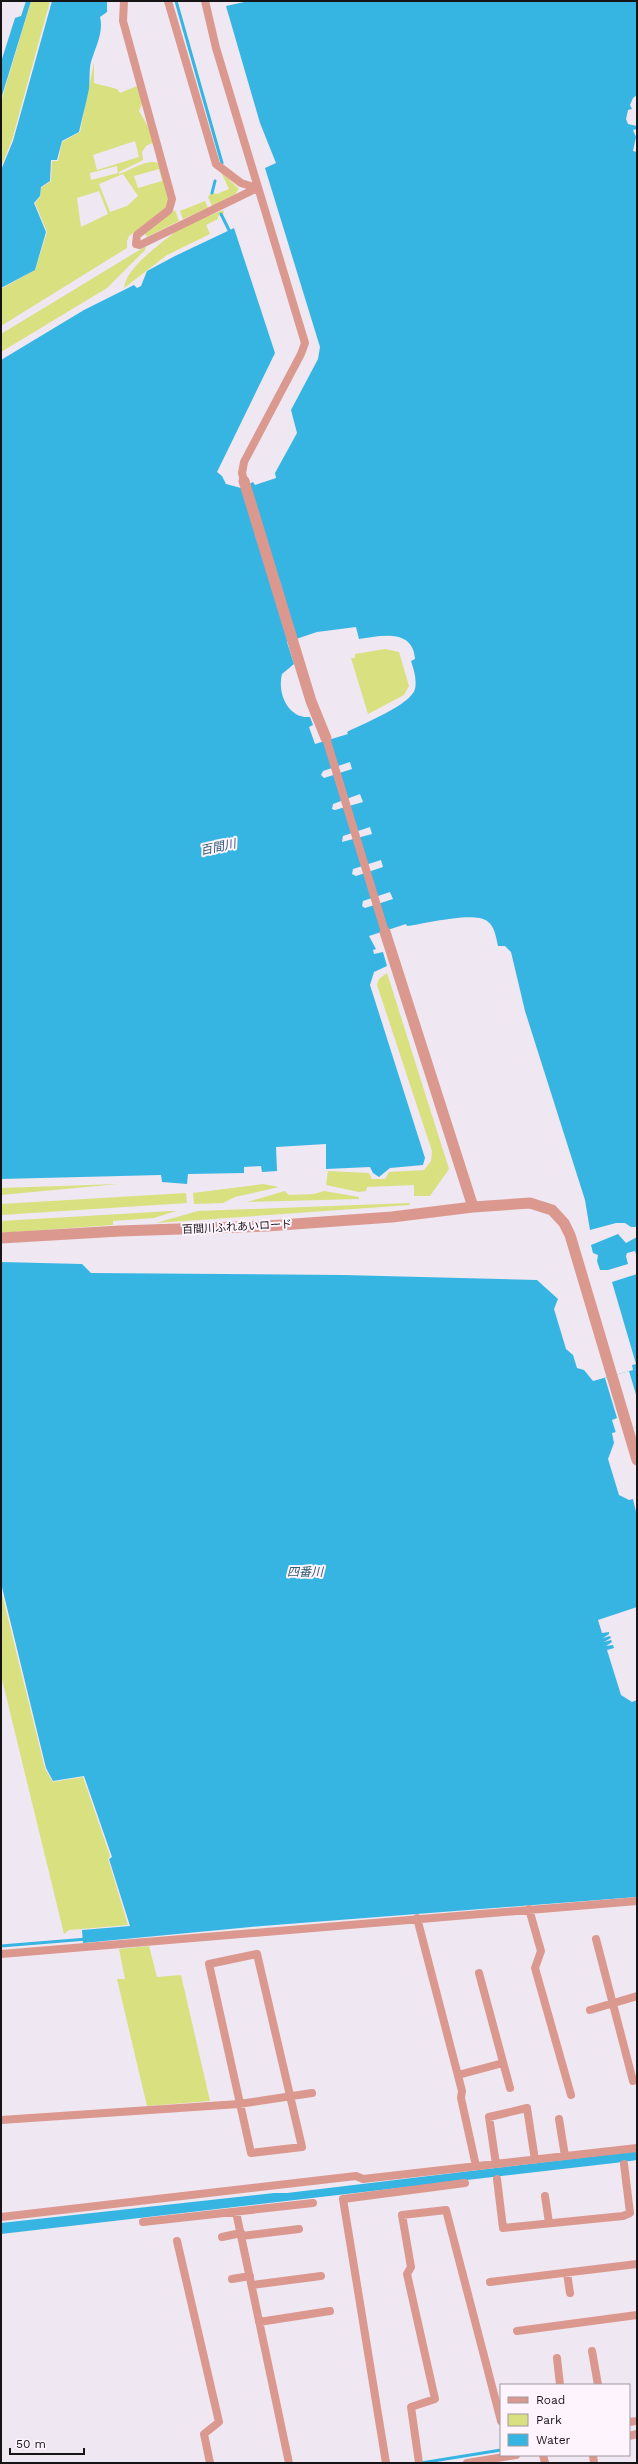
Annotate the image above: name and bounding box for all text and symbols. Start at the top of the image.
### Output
water label: 百間川 [199,836,239,858]
street label: 百間川ふれあいロード [182,1218,292,1236]
water label: 四番川 [287,1565,325,1579]
legend [500,2384,630,2456]
text: Road [536,2393,565,2407]
text: Park [536,2413,562,2427]
scale bar [10,2430,84,2456]
text: Water [536,2433,571,2447]
text: 50 m [16,2437,46,2451]

